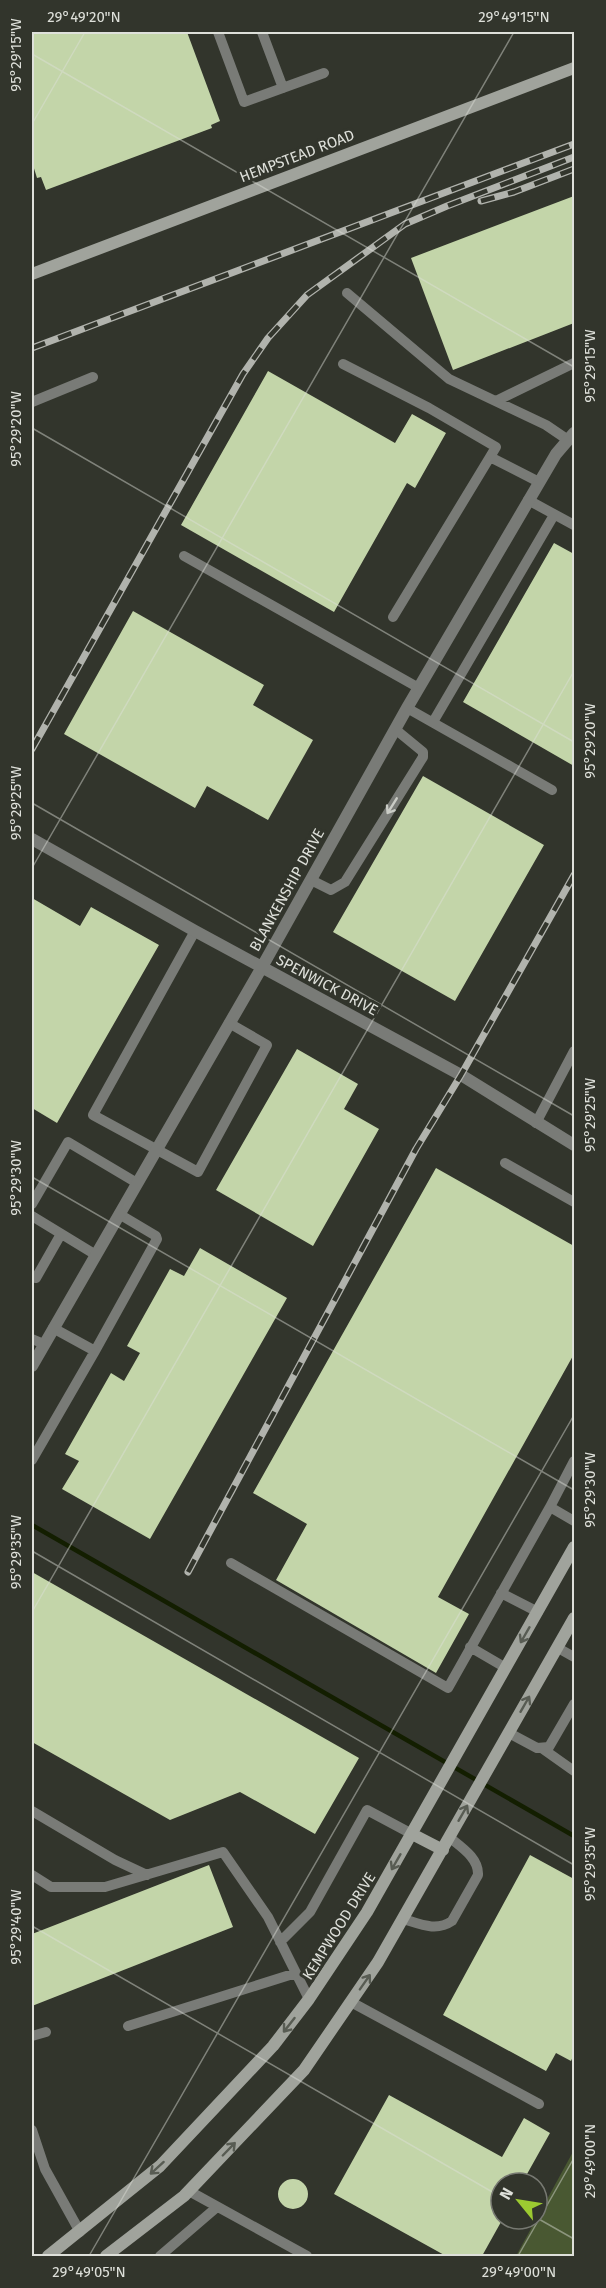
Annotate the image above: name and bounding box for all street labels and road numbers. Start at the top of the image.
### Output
street label: HEMPSTEAD ROAD [237,126,357,186]
street label: BLANKENSHIP DRIVE [246,825,328,955]
street label: SPENWICK DRIVE [273,951,381,1019]
street label: KEMPWOOD DRIVE [299,1869,379,1983]

